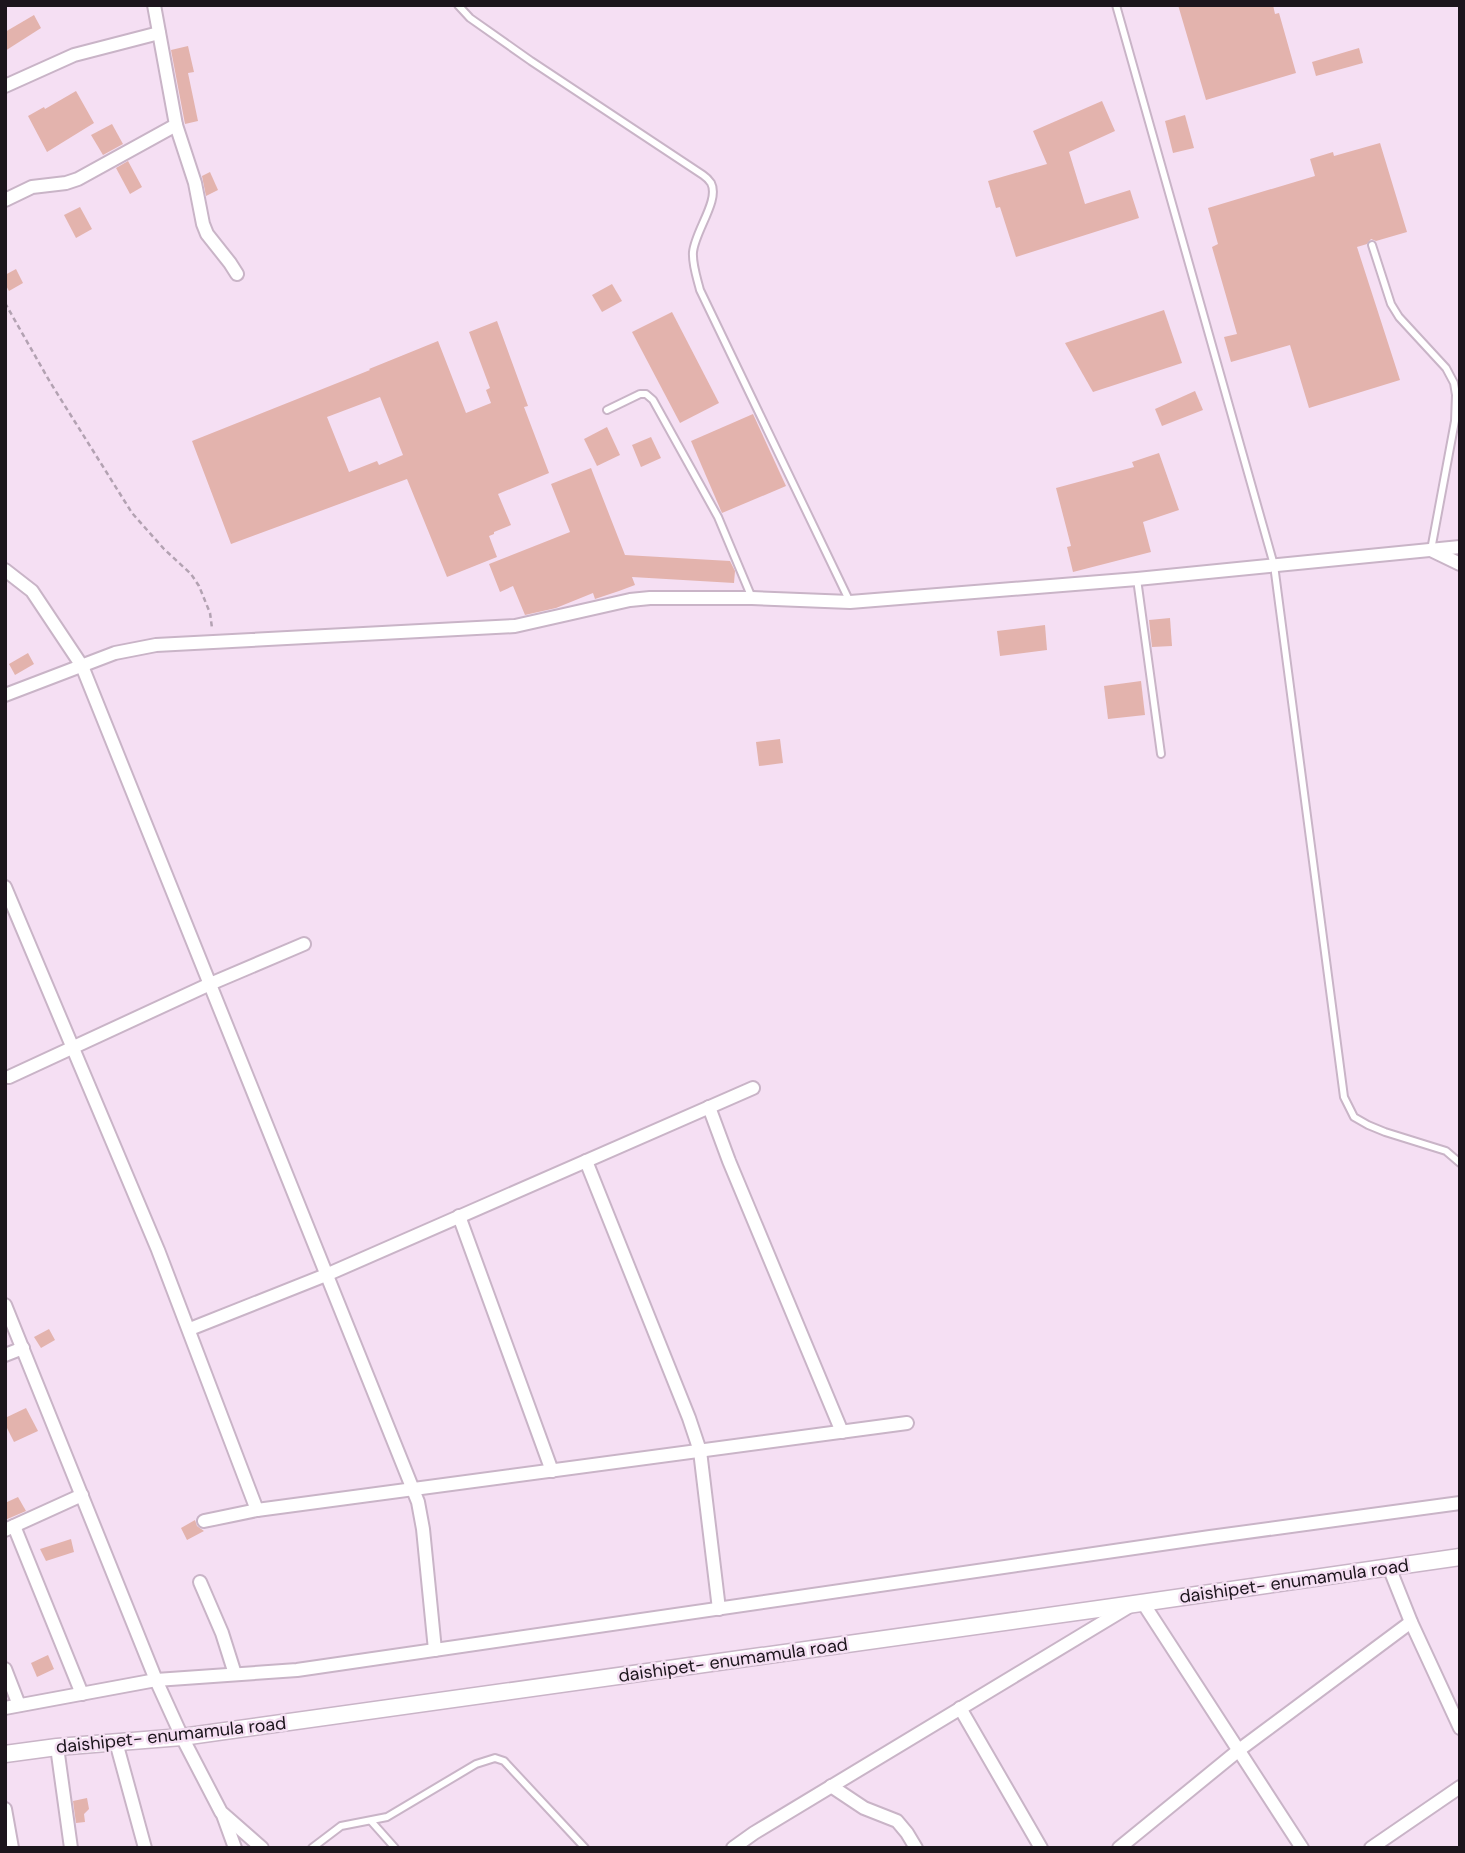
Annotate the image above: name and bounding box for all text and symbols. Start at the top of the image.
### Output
street label: daishipet- enumamula road [1178,1553,1410,1609]
street label: daishipet- enumamula road [617,1632,849,1688]
street label: daishipet- enumamula road [55,1711,287,1759]

